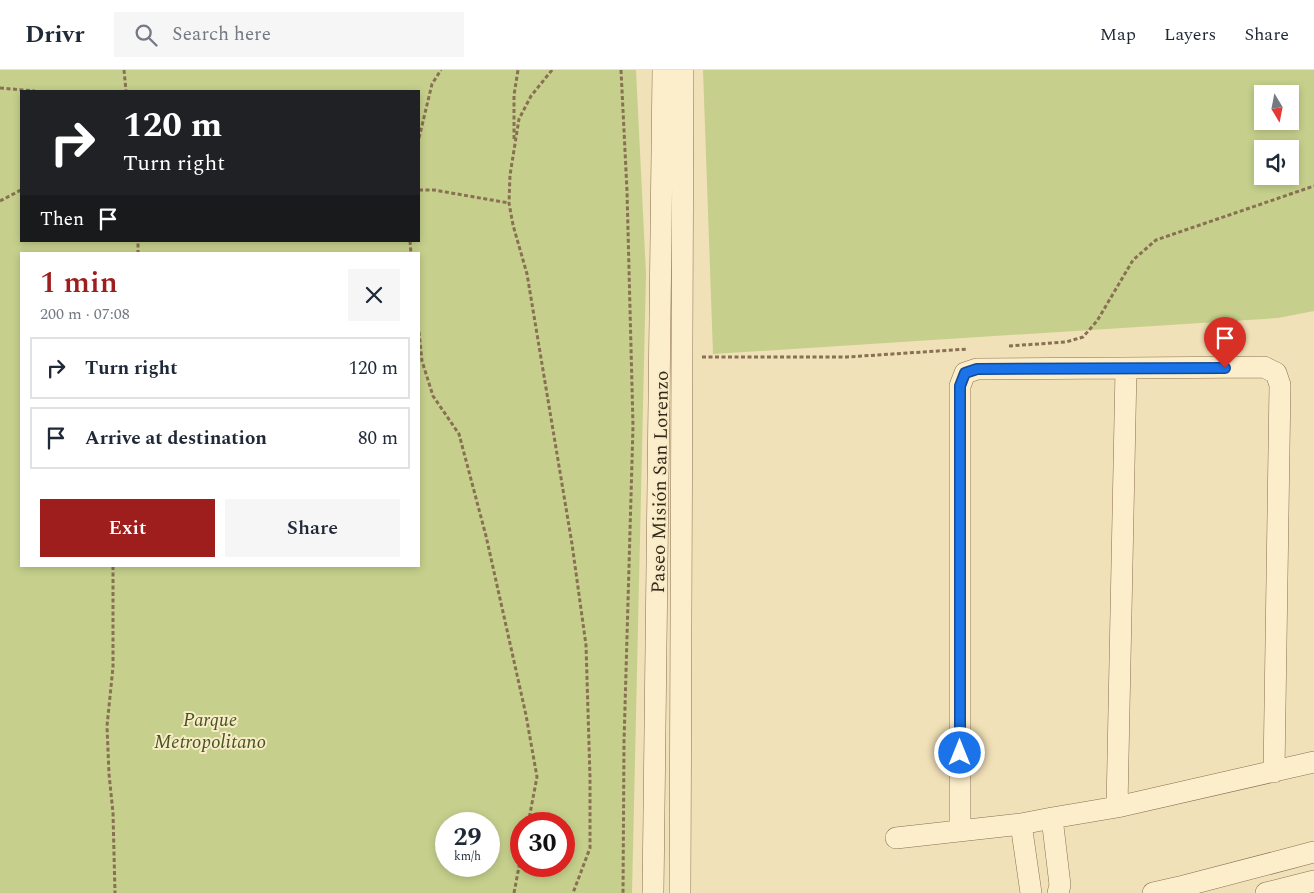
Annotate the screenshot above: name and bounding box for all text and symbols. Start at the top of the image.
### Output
search box [114,12,464,57]
text: Drivr [25,17,84,53]
text: Search here [172,20,271,49]
icon: search [132,21,160,49]
text: Map [1100,21,1136,48]
text: Layers [1164,21,1216,48]
text: Share [1244,21,1289,48]
north arrow [1254,85,1299,130]
map controls [1254,85,1299,185]
text: 120 m [123,99,222,152]
icon: right [40,110,105,175]
button: sound [1254,140,1299,185]
text: Turn right [123,147,225,180]
text: Then [40,205,84,234]
icon: arrive [94,205,122,233]
text: 1 min [40,260,118,306]
button: close [348,269,400,321]
text: 200 m · 07:08 [40,302,130,326]
pin [1204,317,1246,368]
icon: arrive [1211,324,1239,352]
icon: right [42,354,70,382]
text: Turn right [85,354,178,383]
text: 120 m [348,354,398,383]
street label: Paseo Misión San Lorenzo [644,370,677,594]
icon: arrive [42,424,70,452]
text: Arrive at destination [85,424,267,453]
text: 80 m [358,424,398,453]
button: Exit [40,499,215,557]
button: Share [225,499,400,557]
park label: Parque Metropolitano [154,706,266,757]
position arrow [933,726,985,778]
speed limit sign: 30 [510,812,575,877]
text: 29 [453,819,482,857]
text: km/h [454,847,481,866]

